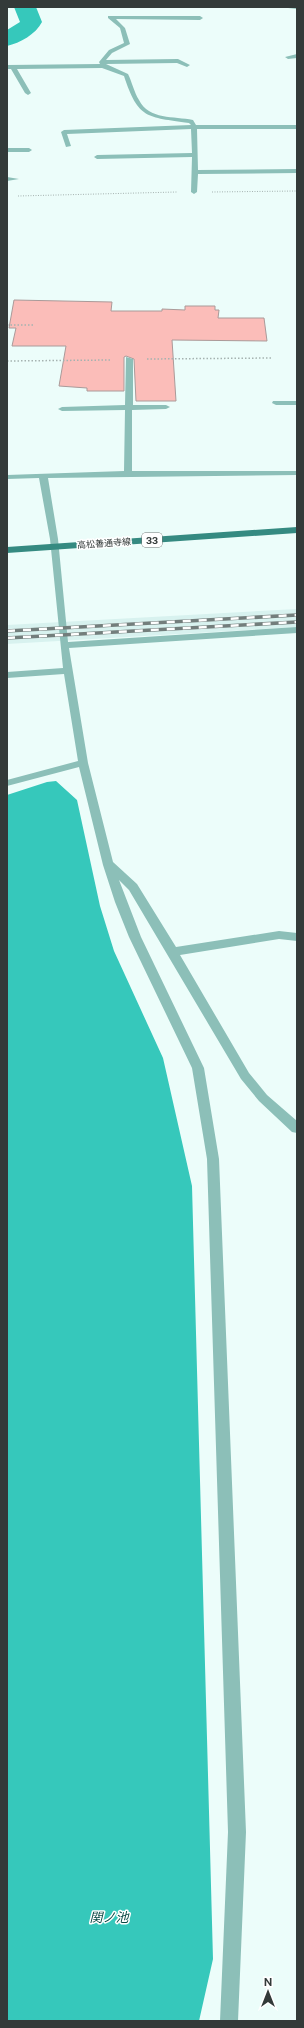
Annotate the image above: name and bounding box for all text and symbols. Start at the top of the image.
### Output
road number: 33 [142,533,162,547]
street label: 高松善通寺線 [77,536,132,550]
water label: 関ノ池 [89,1910,130,1925]
north arrow [248,1972,288,2012]
text: N [264,1976,272,1988]

